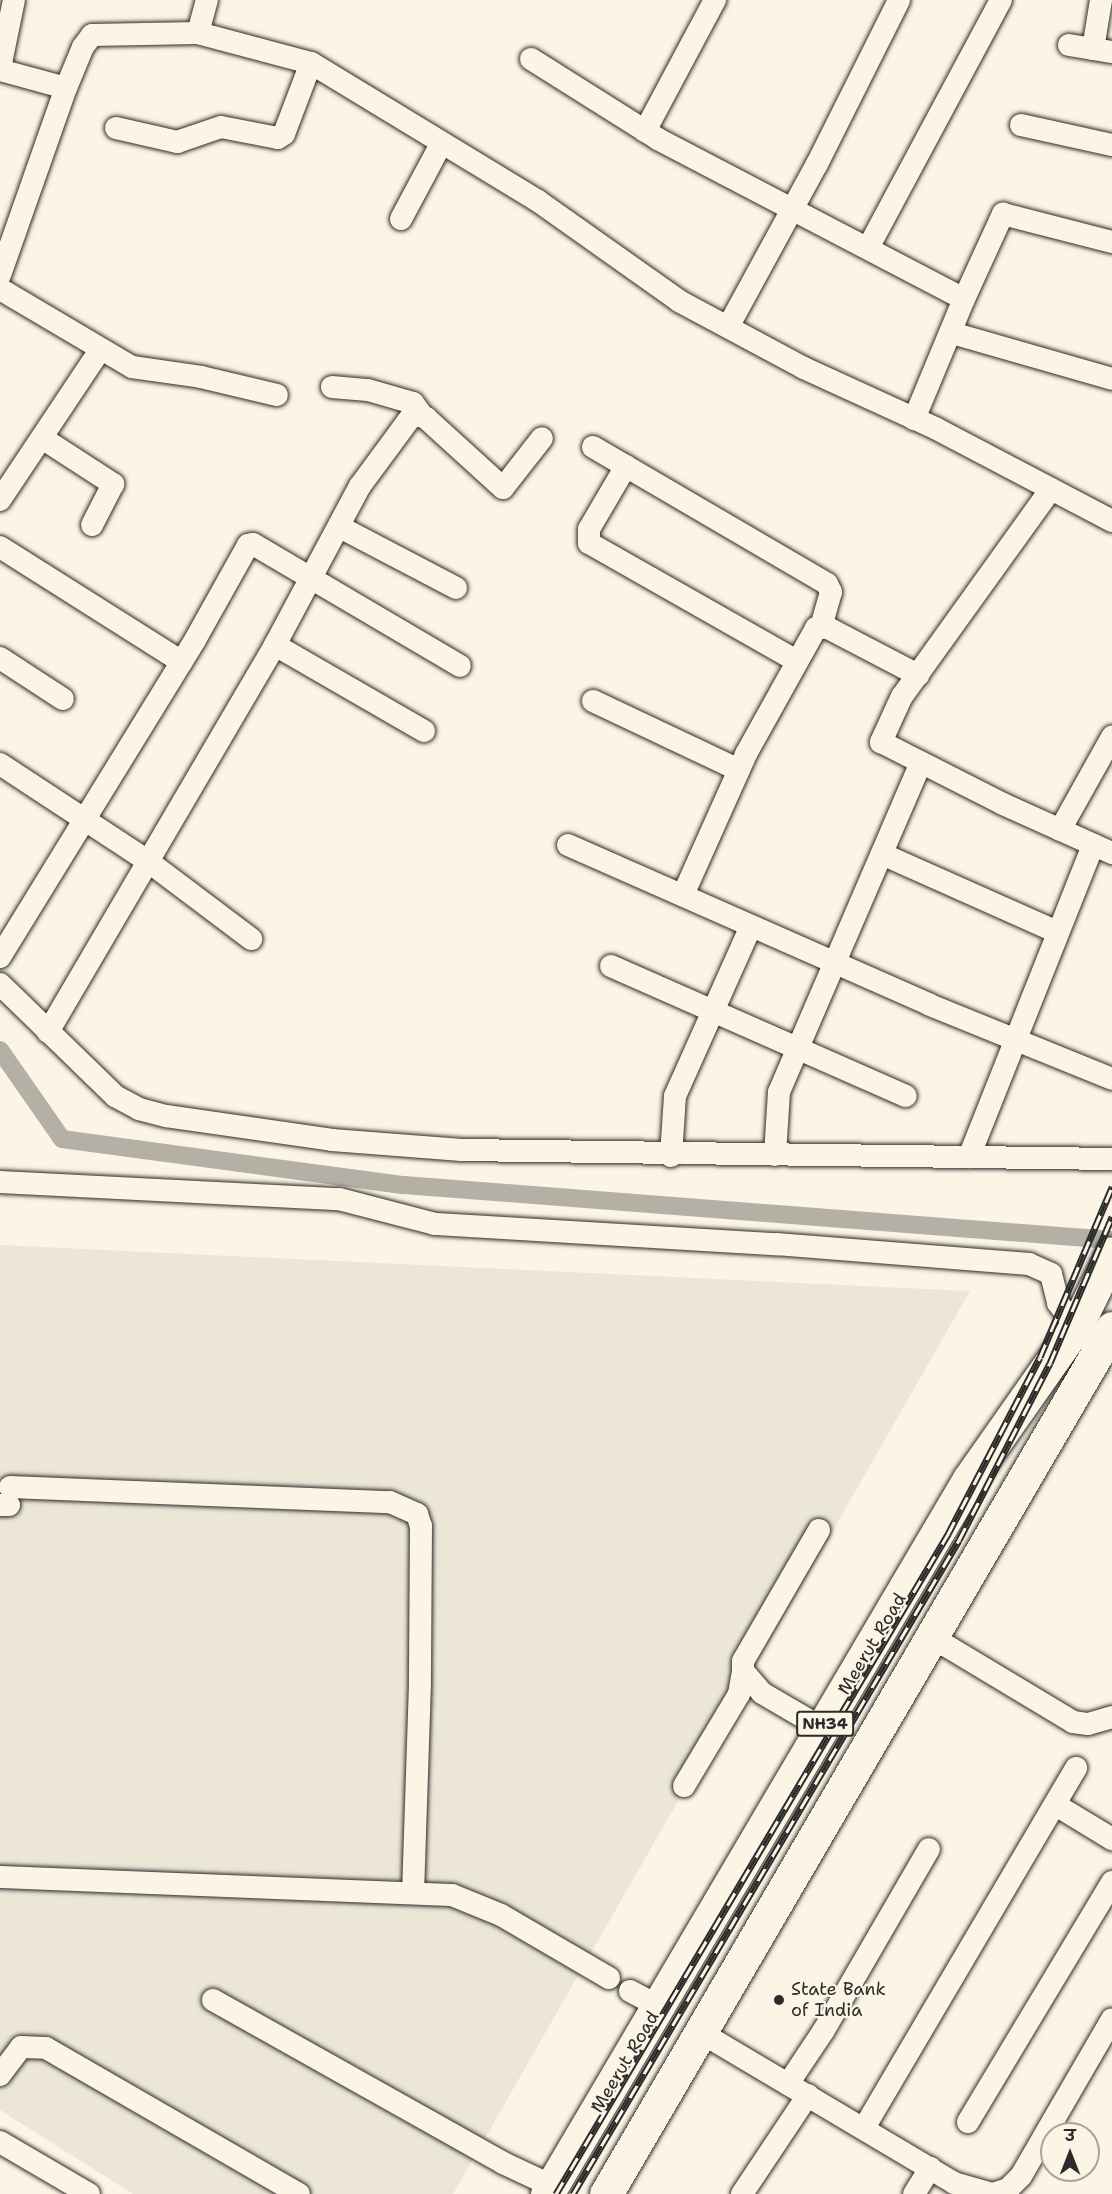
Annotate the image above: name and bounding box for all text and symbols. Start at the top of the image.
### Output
street label: Meerut Road [833,1589,911,1699]
road number: NH34 [795,1711,855,1737]
place label: State Bank of India [791,1979,886,2022]
marker: State Bank of India [772,1993,786,2007]
street label: Meerut Road [586,2007,664,2117]
north arrow [1040,2122,1100,2182]
text: उ [1065,2125,1075,2146]

